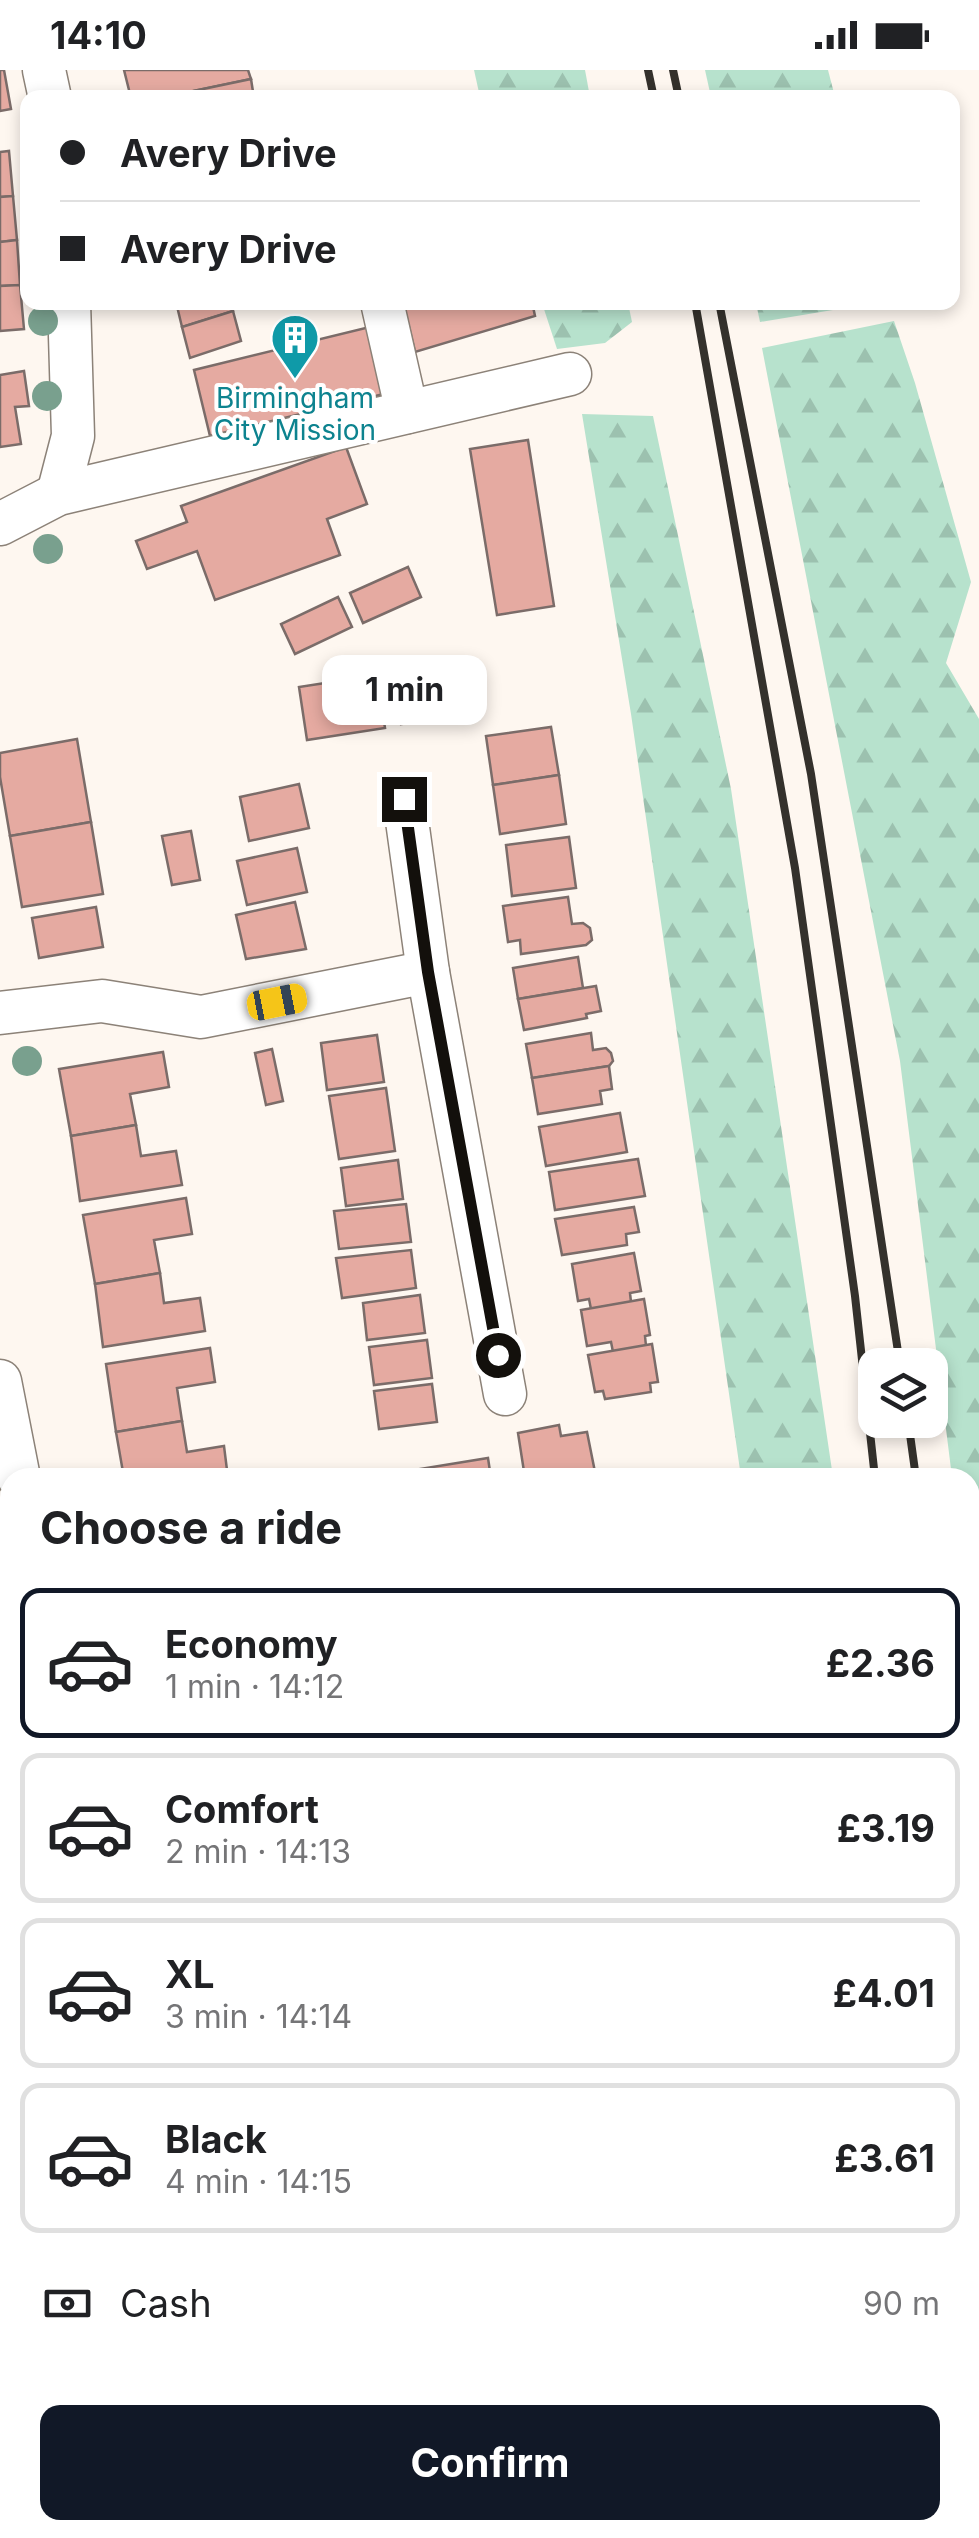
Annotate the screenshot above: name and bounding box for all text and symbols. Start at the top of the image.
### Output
text: 14:10 [50,12,147,58]
text: Avery Drive [120,130,337,176]
text: Avery Drive [120,226,337,272]
building icon: Birmingham City Mission [269,312,321,380]
place label: Birmingham City Mission [214,381,376,447]
callout: 1 min [322,654,486,724]
text: 1 min [365,670,444,709]
route end [382,777,427,822]
car [245,982,309,1022]
route start [476,1333,521,1378]
map controls [858,1348,948,1438]
button: layers [858,1348,948,1438]
text: Choose a ride [40,1500,342,1555]
icon: car [45,1618,135,1708]
text: Economy [165,1621,338,1667]
text: £2.36 [826,1640,935,1686]
text: 1 min · 14:12 [165,1667,344,1706]
icon: car [45,1783,135,1873]
text: Comfort [165,1786,319,1832]
text: £3.19 [837,1805,935,1851]
text: 2 min · 14:13 [165,1832,351,1871]
icon: car [45,1948,135,2038]
text: XL [165,1951,215,1997]
text: £4.01 [833,1970,935,2016]
text: 3 min · 14:14 [165,1997,352,2036]
icon: car [45,2113,135,2203]
text: Black [165,2116,267,2162]
text: £3.61 [834,2135,935,2181]
text: 4 min · 14:15 [165,2162,352,2201]
icon: cash [40,2276,95,2331]
text: Cash [120,2280,212,2326]
text: 90 m [863,2284,940,2323]
button: Confirm [40,2405,940,2520]

